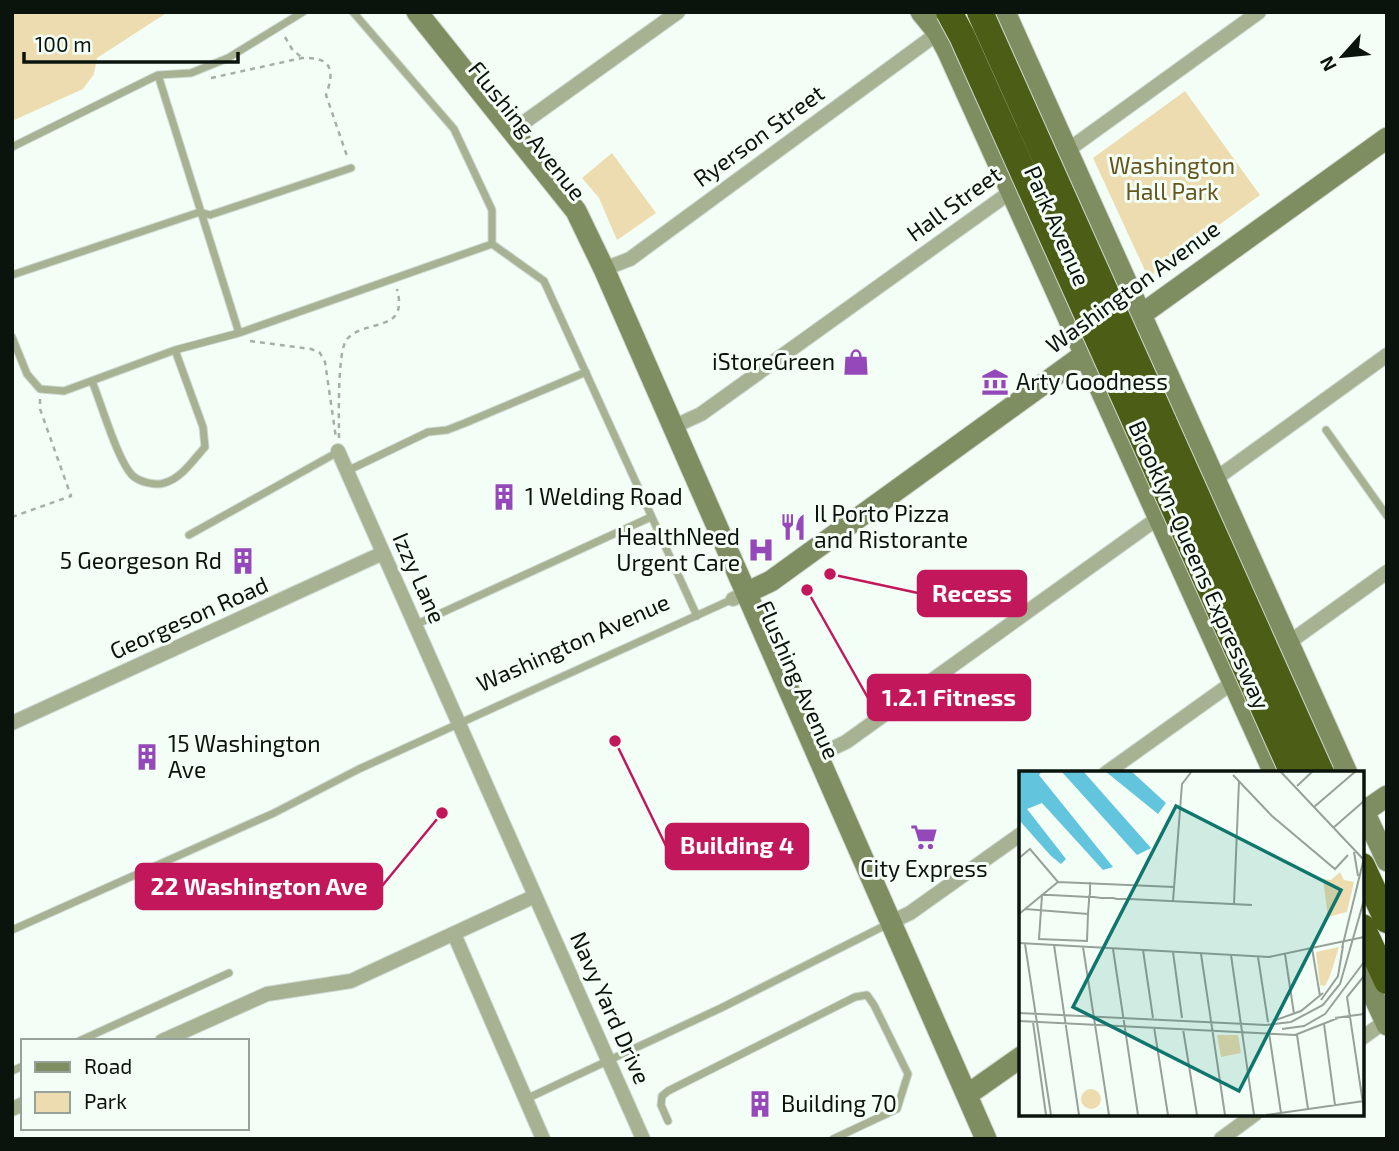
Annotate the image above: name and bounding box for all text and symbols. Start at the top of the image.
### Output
scale bar [24,21,238,65]
north arrow [1308,21,1378,91]
text: 100 m [35,31,92,56]
text: N [1314,53,1341,75]
street label: Flushing Avenue [463,55,592,206]
street label: Ryerson Street [687,78,830,192]
park label: Washington Hall Park [1109,151,1235,205]
street label: Hall Street [901,159,1006,247]
street label: Park Avenue [1019,161,1097,290]
street label: Washington Avenue [1040,214,1225,359]
place label: iStoreGreen [712,347,835,375]
shop icon: iStoreGreen [841,347,871,377]
museum icon: Arty Goodness [980,367,1010,397]
place label: Arty Goodness [1016,367,1168,395]
street label: Brooklyn-Queens Expressway [1123,416,1276,713]
building icon: 1 Welding Road [489,482,519,512]
place label: 1 Welding Road [525,482,683,510]
place label: Il Porto Pizza and Ristorante [814,499,968,553]
restaurant icon: Il Porto Pizza and Ristorante [778,512,808,542]
place label: HealthNeed Urgent Care [616,522,740,576]
street label: Izzy Lane [388,528,452,627]
hospital icon: HealthNeed Urgent Care [746,535,776,565]
place label: 5 Georgeson Rd [60,546,222,574]
building icon: 5 Georgeson Rd [228,546,258,576]
street label: Georgeson Road [105,570,272,665]
callout: Recess [918,571,1026,616]
text: Recess [932,578,1012,607]
street label: Washington Avenue [472,587,673,697]
street label: Flushing Avenue [751,596,846,763]
callout: 1.2.1 Fitness [868,675,1030,720]
text: 1.2.1 Fitness [882,682,1016,711]
place label: 15 Washington Ave [168,729,321,783]
building icon: 15 Washington Ave [132,742,162,772]
inset map [1019,771,1364,1116]
supermarket icon: City Express [909,822,939,852]
callout: Building 4 [666,824,808,869]
text: Building 4 [680,830,794,859]
place label: City Express [860,854,988,882]
callout: 22 Washington Ave [136,864,382,909]
text: 22 Washington Ave [151,871,368,900]
street label: Navy Yard Drive [565,927,657,1088]
legend [21,1039,248,1130]
text: Road [84,1053,132,1078]
text: Park [84,1088,127,1113]
building icon: Building 70 [745,1089,775,1119]
place label: Building 70 [781,1089,897,1117]

